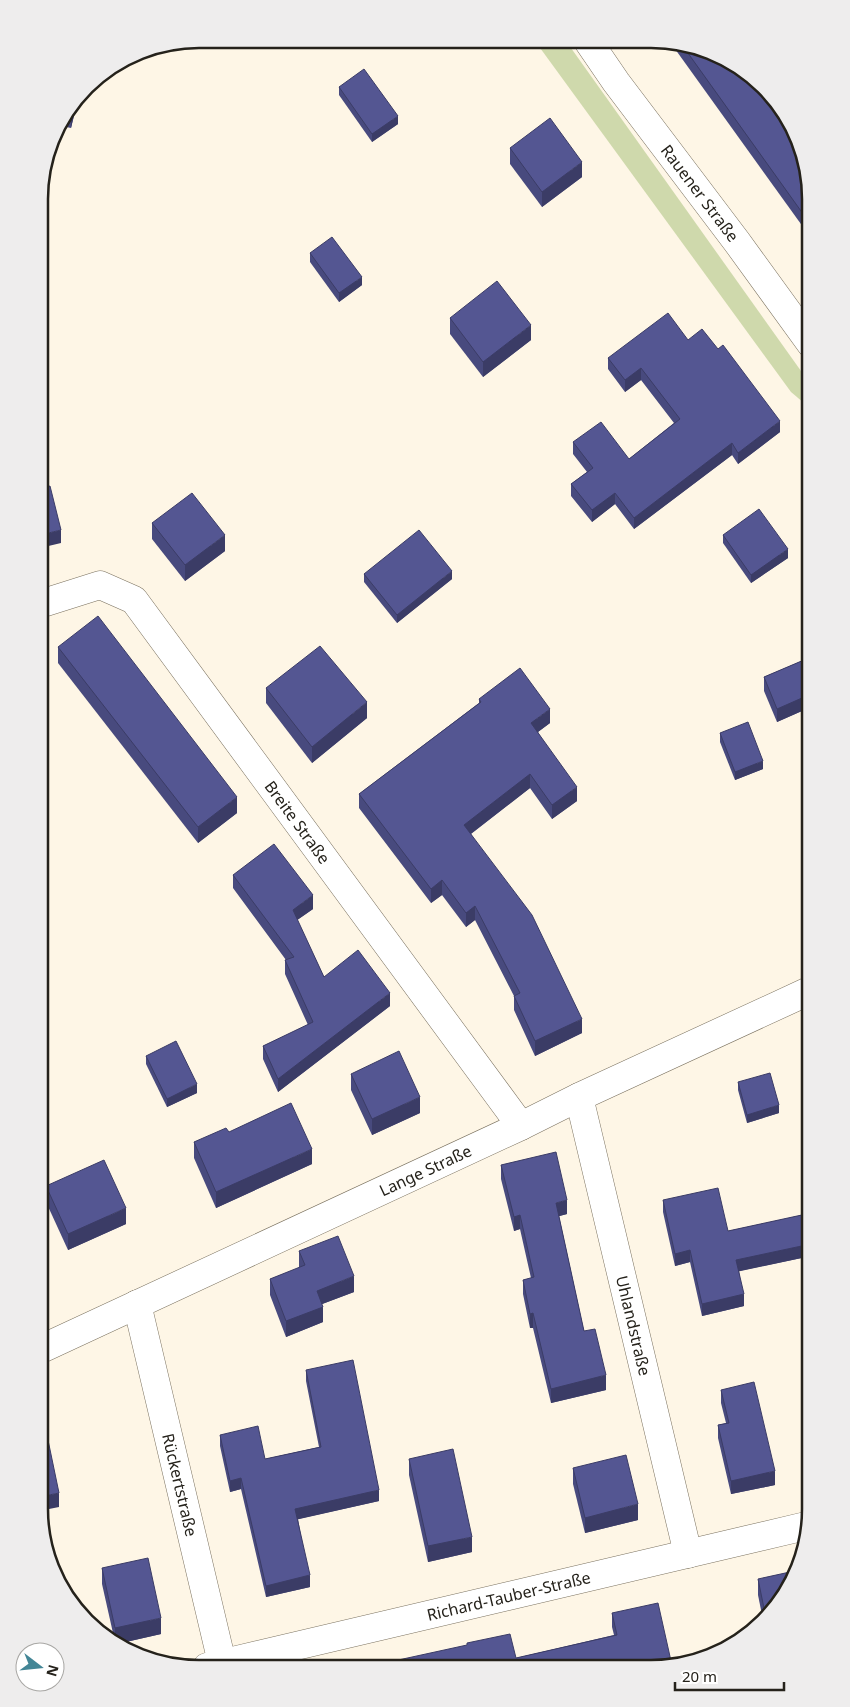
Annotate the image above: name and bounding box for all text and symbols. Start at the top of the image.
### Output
street label: Rauener Straße [656,140,744,246]
street label: Breite Straße [260,776,335,868]
street label: Lange Straße [376,1140,475,1201]
street label: Uhlandstraße [611,1273,656,1378]
street label: Rückertstraße [157,1431,203,1539]
street label: Richard-Tauber-Straße [425,1566,593,1626]
north arrow [15,1642,65,1692]
scale bar [675,1660,784,1692]
text: N [42,1663,64,1679]
text: 20 m [682,1666,717,1686]

